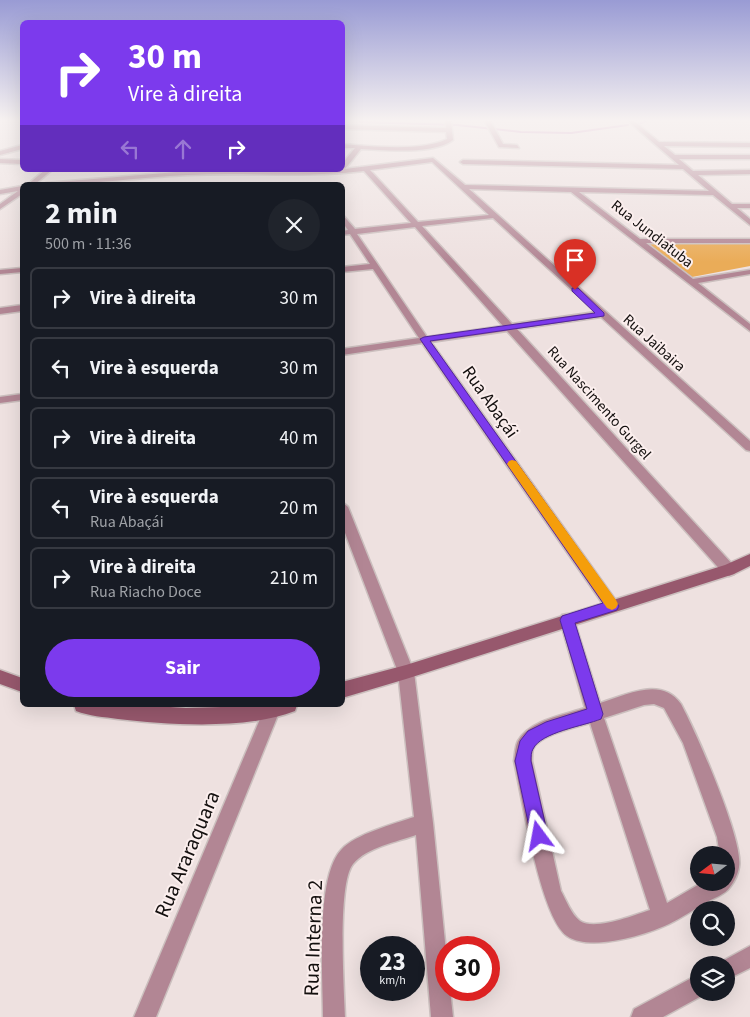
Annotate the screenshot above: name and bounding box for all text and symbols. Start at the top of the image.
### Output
text: 30 m [128,32,202,82]
icon: right [45,40,110,105]
text: Vire à direita [128,78,242,110]
icon: left [116,135,144,163]
icon: ahead [169,135,197,163]
icon: right [222,135,250,163]
text: 2 min [45,192,118,235]
street label: Rua Jundiatuba [607,195,697,273]
button: close [268,199,320,251]
text: 500 m · 11:36 [45,233,132,255]
pin [554,239,596,290]
icon: arrive [561,246,589,274]
icon: right [47,284,75,312]
text: Vire à direita [90,285,196,312]
text: 30 m [280,285,318,312]
street label: Rua Jaibaira [618,309,690,377]
street label: Rua Nascimento Gurgel [542,342,656,465]
icon: left [47,354,75,382]
text: Vire à esquerda [90,355,219,382]
text: 30 m [280,355,318,382]
street label: Rua Abaçái [456,361,524,443]
icon: right [47,424,75,452]
text: Vire à direita [90,425,196,452]
text: 40 m [280,425,318,452]
text: Vire à esquerda [90,484,219,511]
icon: left [47,494,75,522]
text: 20 m [280,495,318,522]
text: Rua Abaçái [90,511,164,533]
text: Vire à direita [90,554,196,581]
icon: right [47,564,75,592]
text: 210 m [270,565,318,592]
text: Rua Riacho Doce [90,581,201,603]
button: Sair [45,639,320,697]
street label: Rua Araraquara [147,786,227,922]
position arrow [512,809,564,861]
north arrow [690,846,735,891]
map controls [690,846,735,1001]
street label: Rua Interna 2 [296,879,330,997]
button: search [690,901,735,946]
speed limit sign: 30 [435,936,500,1001]
text: 23 [379,944,406,980]
button: layers [690,956,735,1001]
text: km/h [379,972,406,989]

